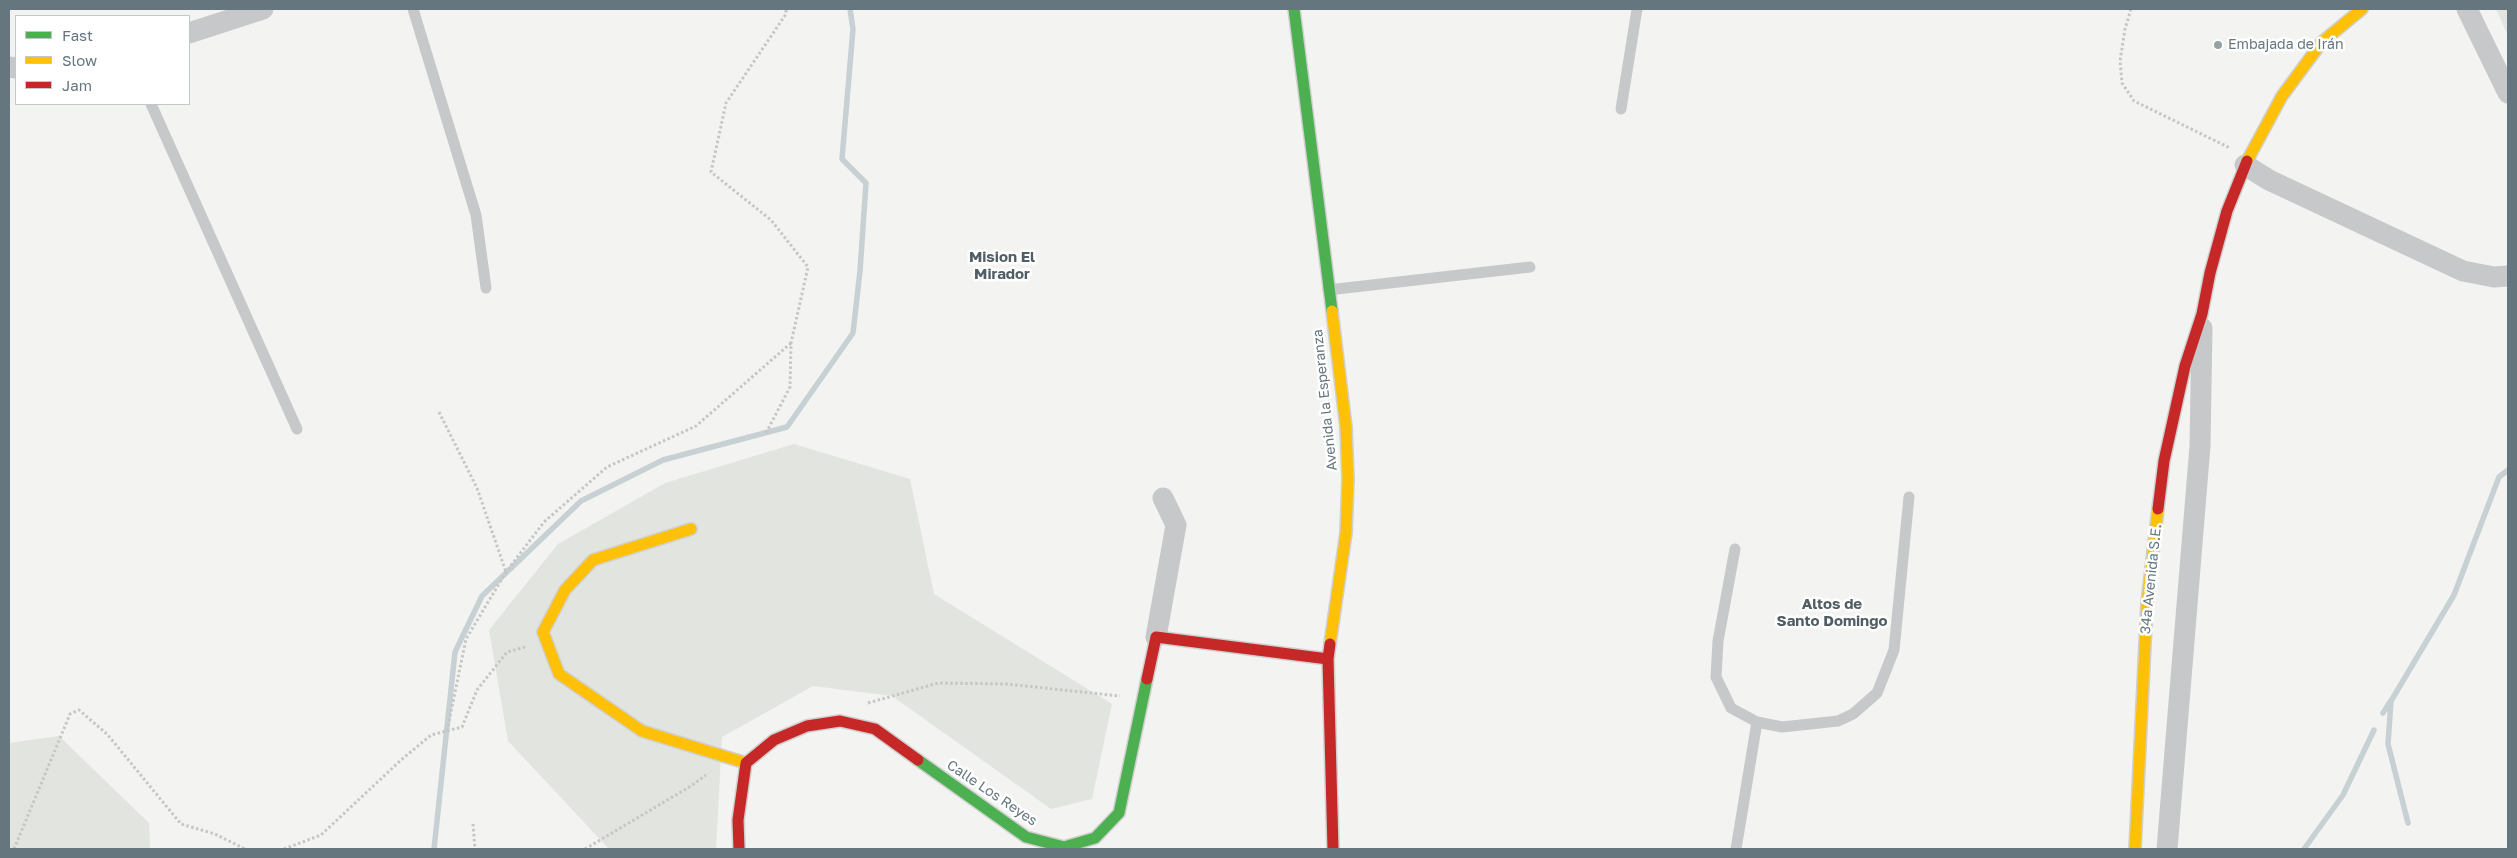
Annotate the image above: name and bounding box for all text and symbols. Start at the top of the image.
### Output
legend [15,15,190,105]
text: Fast [62,26,93,44]
place label: Embajada de Irán [2228,37,2344,53]
marker: Embajada de Irán [2212,39,2224,51]
text: Slow [62,51,97,69]
text: Jam [62,76,92,94]
district label: Mision El Mirador [969,248,1035,283]
street label: Avenida la Esperanza [1309,328,1341,472]
street label: 34a Avenida S.E. [2137,523,2165,635]
district label: Altos de Santo Domingo [1777,595,1887,630]
street label: Calle Los Reyes [944,757,1040,829]

